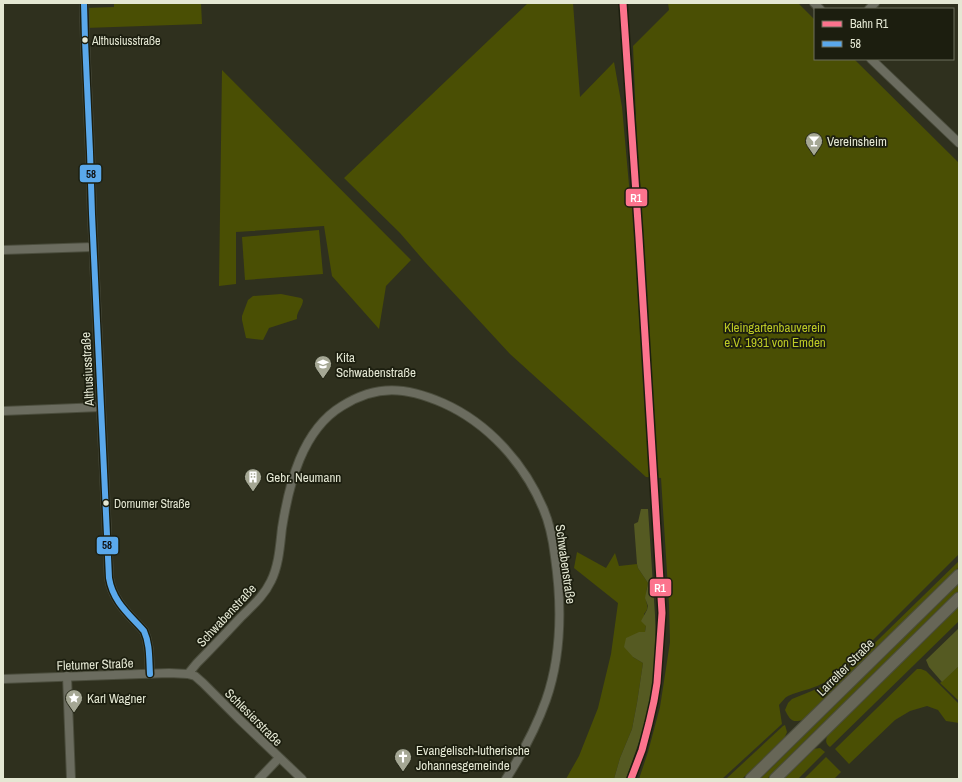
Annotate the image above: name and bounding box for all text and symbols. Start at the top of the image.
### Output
legend [814,8,954,60]
text: Bahn R1 [850,16,889,32]
place label: Althusiusstraße [91,33,160,49]
marker: Althusiusstraße [80,35,90,45]
text: 58 [850,36,861,52]
bar icon: Vereinsheim [804,131,824,156]
place label: Vereinsheim [827,133,887,150]
line badge: 58 [79,164,102,183]
text: 58 [86,167,96,181]
line badge: R1 [625,188,648,207]
text: R1 [630,191,642,205]
park label: Kleingartenbauverein e.V. 1931 von Emden [724,319,826,351]
street label: Althusiusstraße [77,331,98,407]
place label: Kita Schwabenstraße [336,349,416,381]
school or university icon: Kita Schwabenstraße [313,354,333,379]
building icon: Gebr. Neumann [243,467,263,492]
place label: Gebr. Neumann [266,469,341,486]
place label: Dornumer Straße [114,496,190,512]
marker: Dornumer Straße [101,498,111,508]
street label: Schwabenstraße [552,523,579,605]
line badge: 58 [96,536,119,555]
text: 58 [102,538,112,552]
line badge: R1 [649,578,672,597]
street label: Schwabenstraße [193,580,260,650]
text: R1 [654,581,666,595]
street label: Larrelter Straße [813,635,878,700]
street label: Fletumer Straße [56,655,134,674]
street label: Schlesierstraße [221,685,286,750]
place icon: Karl Wagner [64,688,84,713]
place label: Karl Wagner [87,690,146,707]
place label: Evangelisch-lutherische Johannesgemeinde [416,742,530,774]
church icon: Evangelisch-lutherische Johannesgemeinde [393,747,413,772]

